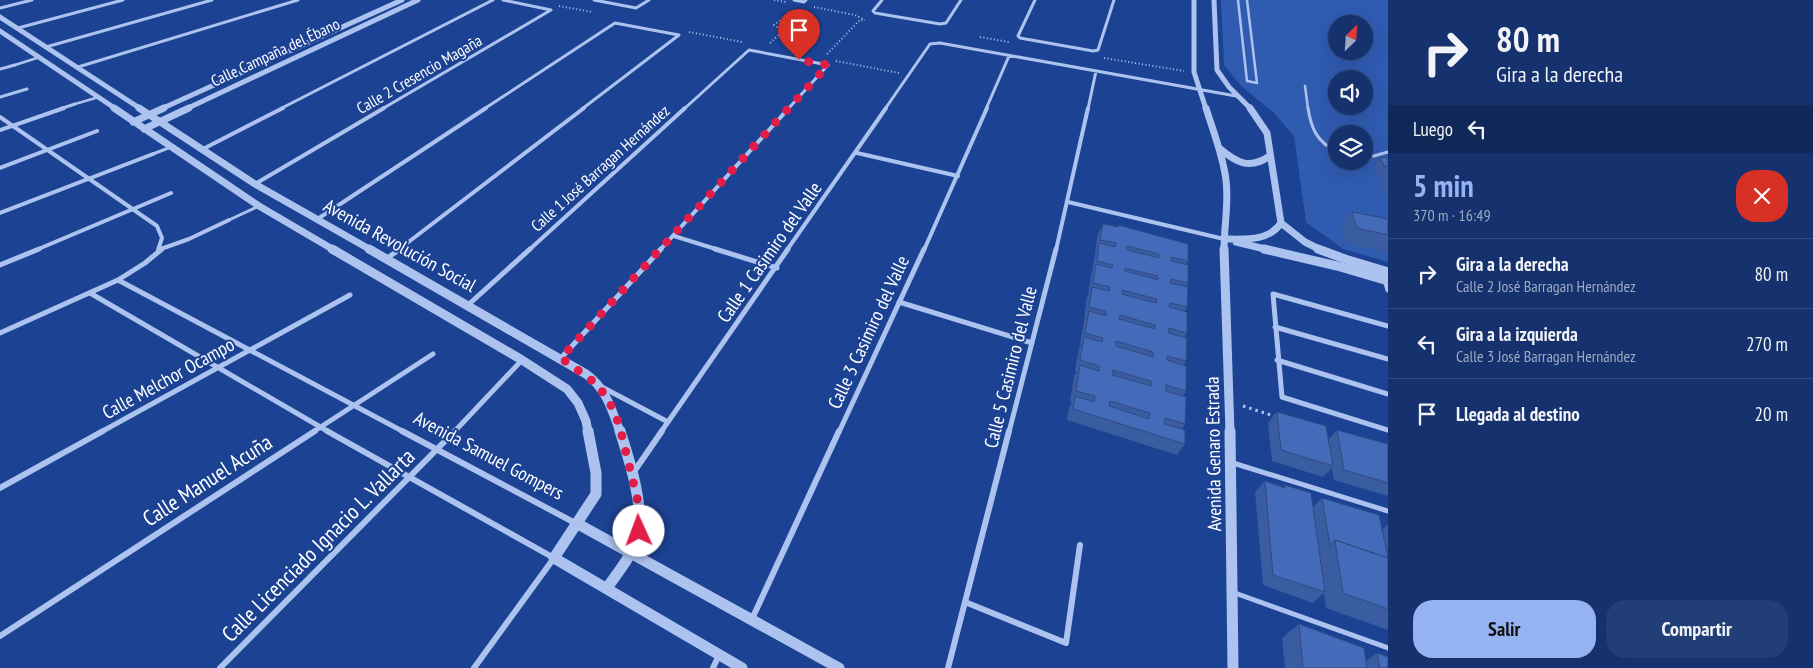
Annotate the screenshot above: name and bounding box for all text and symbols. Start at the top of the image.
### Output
pin [778,9,820,60]
street label: Calle Campaña del Ébano [207,13,343,91]
north arrow [1328,15,1372,60]
map controls [1328,15,1373,170]
icon: arrive [785,16,813,44]
text: 80 m [1496,16,1560,62]
icon: right [1413,20,1478,85]
street label: Calle 2 Cresencio Magaña [353,30,485,118]
text: Gira a la derecha [1496,60,1623,88]
button: sound [1328,70,1373,115]
street label: Calle 1 José Barragan Hernández [527,100,674,236]
icon: left [1463,115,1491,143]
text: Luego [1413,117,1453,141]
button: layers [1328,125,1373,170]
text: 5 min [1413,166,1474,205]
button: close [1736,170,1788,222]
street label: Calle 1 Casimiro del Valle [711,177,827,327]
street label: Avenida Revolución Social [319,193,481,297]
text: 370 m · 16:49 [1413,205,1491,225]
street label: Calle 3 Casimiro del Valle [822,251,914,412]
text: Gira a la derecha [1456,252,1569,276]
icon: right [1413,260,1441,288]
text: 80 m [1755,262,1788,286]
text: Calle 2 José Barragan Hernández [1456,276,1636,296]
street label: Calle 5 Casimiro del Valle [978,283,1042,451]
text: Gira a la izquierda [1456,322,1578,346]
icon: left [1413,330,1441,358]
street label: Calle Melchor Ocampo [98,332,238,424]
text: 270 m [1746,332,1788,356]
text: Calle 3 José Barragan Hernández [1456,346,1636,366]
street label: Avenida Genaro Estrada [1200,376,1226,532]
icon: arrive [1413,400,1441,428]
text: Llegada al destino [1456,402,1580,426]
text: 20 m [1755,402,1788,426]
street label: Avenida Samuel Gompers [410,405,568,505]
street label: Calle Manuel Acuña [137,428,277,532]
street label: Calle Licenciado Ignacio L. Vallarta [215,442,421,648]
position arrow [612,504,664,556]
button: Salir [1413,600,1596,658]
button: Compartir [1606,600,1788,658]

